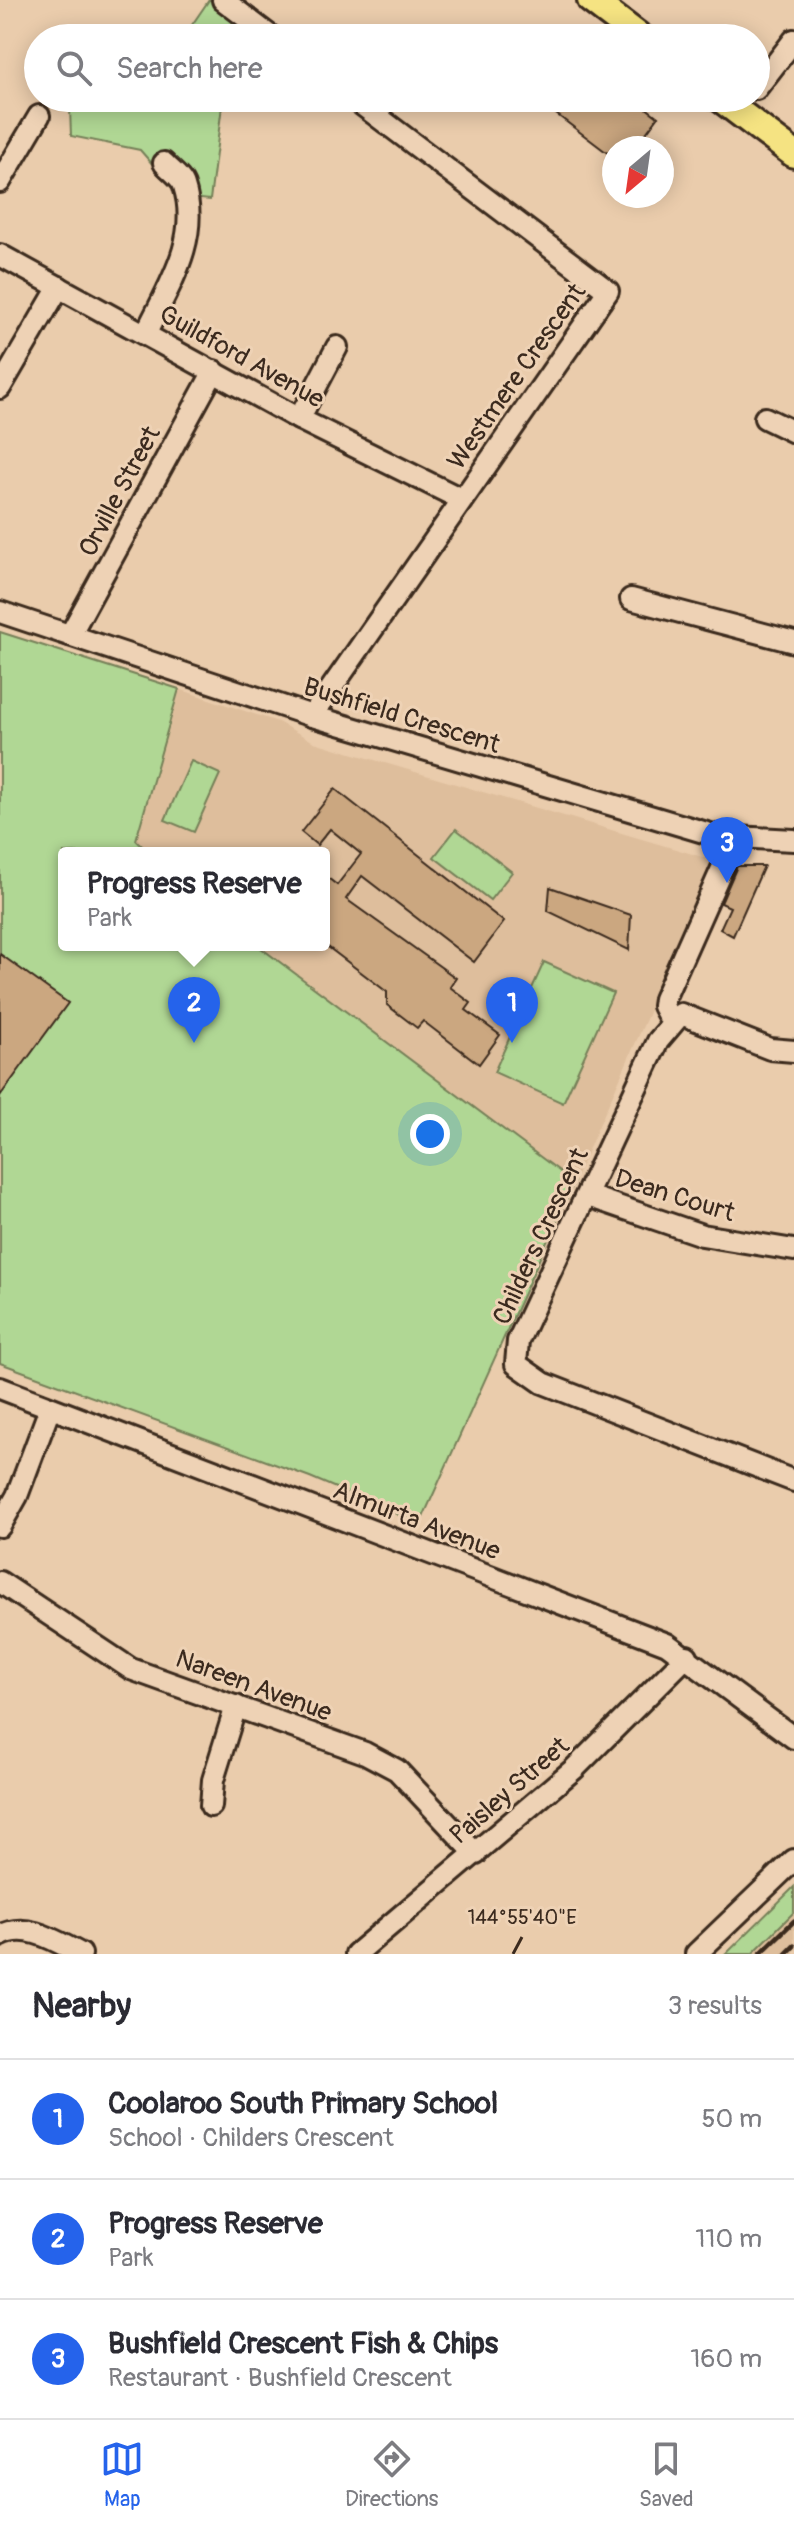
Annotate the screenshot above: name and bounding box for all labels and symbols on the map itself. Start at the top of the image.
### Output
north arrow [602,136,674,208]
street label: Westmere Crescent [441,277,593,476]
street label: Guildford Avenue [153,298,330,416]
street label: Orville Street [72,420,168,562]
street label: Bushfield Crescent [300,671,504,761]
pin: 3 [701,817,753,883]
pin: 2 [168,977,220,1043]
pin: 1 [486,977,538,1043]
your location [410,1114,450,1154]
street label: Childers Crescent [486,1142,596,1330]
street label: Dean Court [611,1163,739,1229]
street label: Almurta Avenue [328,1474,505,1568]
street label: Nareen Avenue [171,1643,336,1729]
street label: Paisley Street [443,1730,576,1851]
text: 144°55'40"E [467,1905,577,1930]

